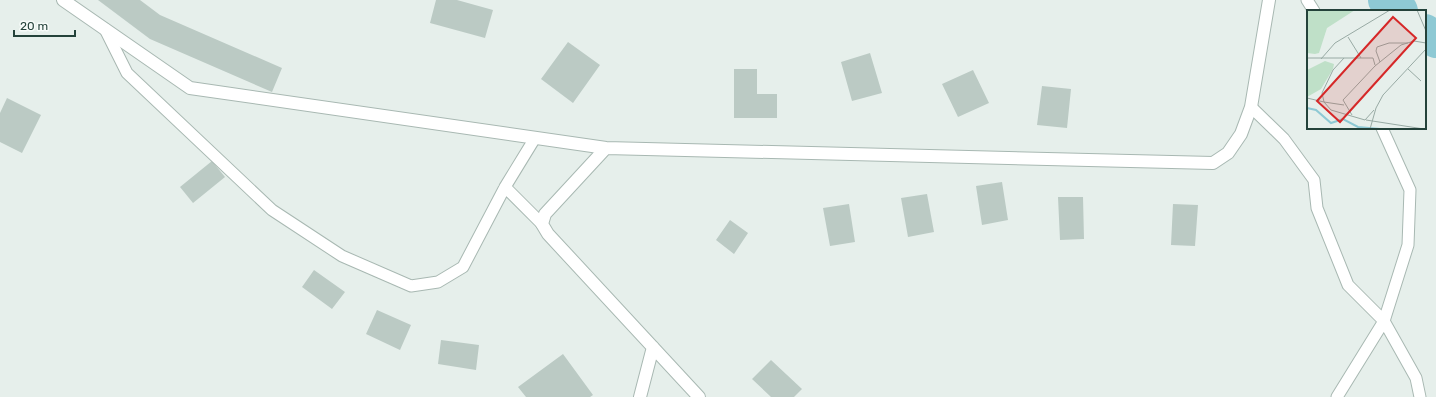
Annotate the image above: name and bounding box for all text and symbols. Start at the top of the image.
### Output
inset map [1307,10,1426,129]
scale bar [14,12,75,38]
text: 20 m [20,19,48,33]

